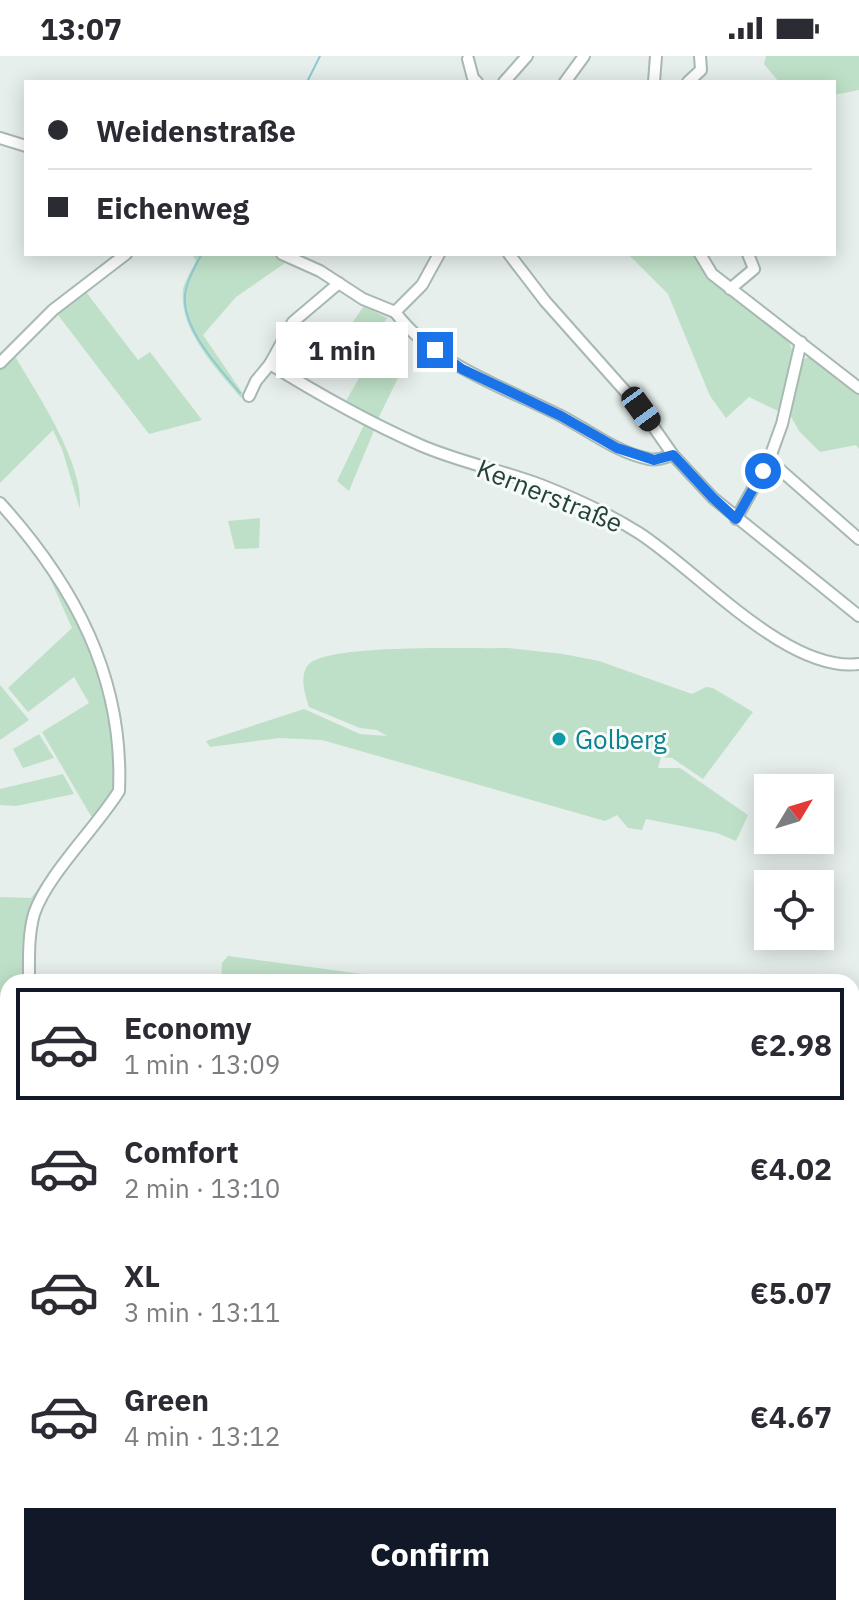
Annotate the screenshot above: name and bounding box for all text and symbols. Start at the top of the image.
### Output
text: 13:07 [40,9,122,48]
text: Weidenstraße [96,111,296,150]
text: Eichenweg [96,188,249,227]
callout: 1 min [275,322,407,378]
route end [417,332,453,368]
text: 1 min [308,333,376,367]
car [617,383,665,435]
street label: Kernerstraße [472,450,628,540]
route start [745,453,781,489]
place label: Golberg [575,722,667,756]
marker: Golberg [550,730,568,748]
north arrow [754,774,834,854]
map controls [754,774,834,950]
button: locate [754,870,834,950]
icon: car [28,1008,100,1080]
text: Economy [124,1008,252,1047]
text: €2.98 [750,1025,832,1064]
text: 1 min · 13:09 [124,1047,280,1081]
icon: car [28,1132,100,1204]
text: Comfort [124,1132,239,1171]
text: €4.02 [750,1149,832,1188]
text: 2 min · 13:10 [124,1171,280,1205]
icon: car [28,1256,100,1328]
text: XL [124,1256,160,1295]
text: €5.07 [750,1273,832,1312]
text: 3 min · 13:11 [124,1295,280,1329]
icon: car [28,1380,100,1452]
text: Green [124,1380,209,1419]
text: €4.67 [750,1397,832,1436]
text: 4 min · 13:12 [124,1419,280,1453]
button: Confirm [24,1508,836,1600]

